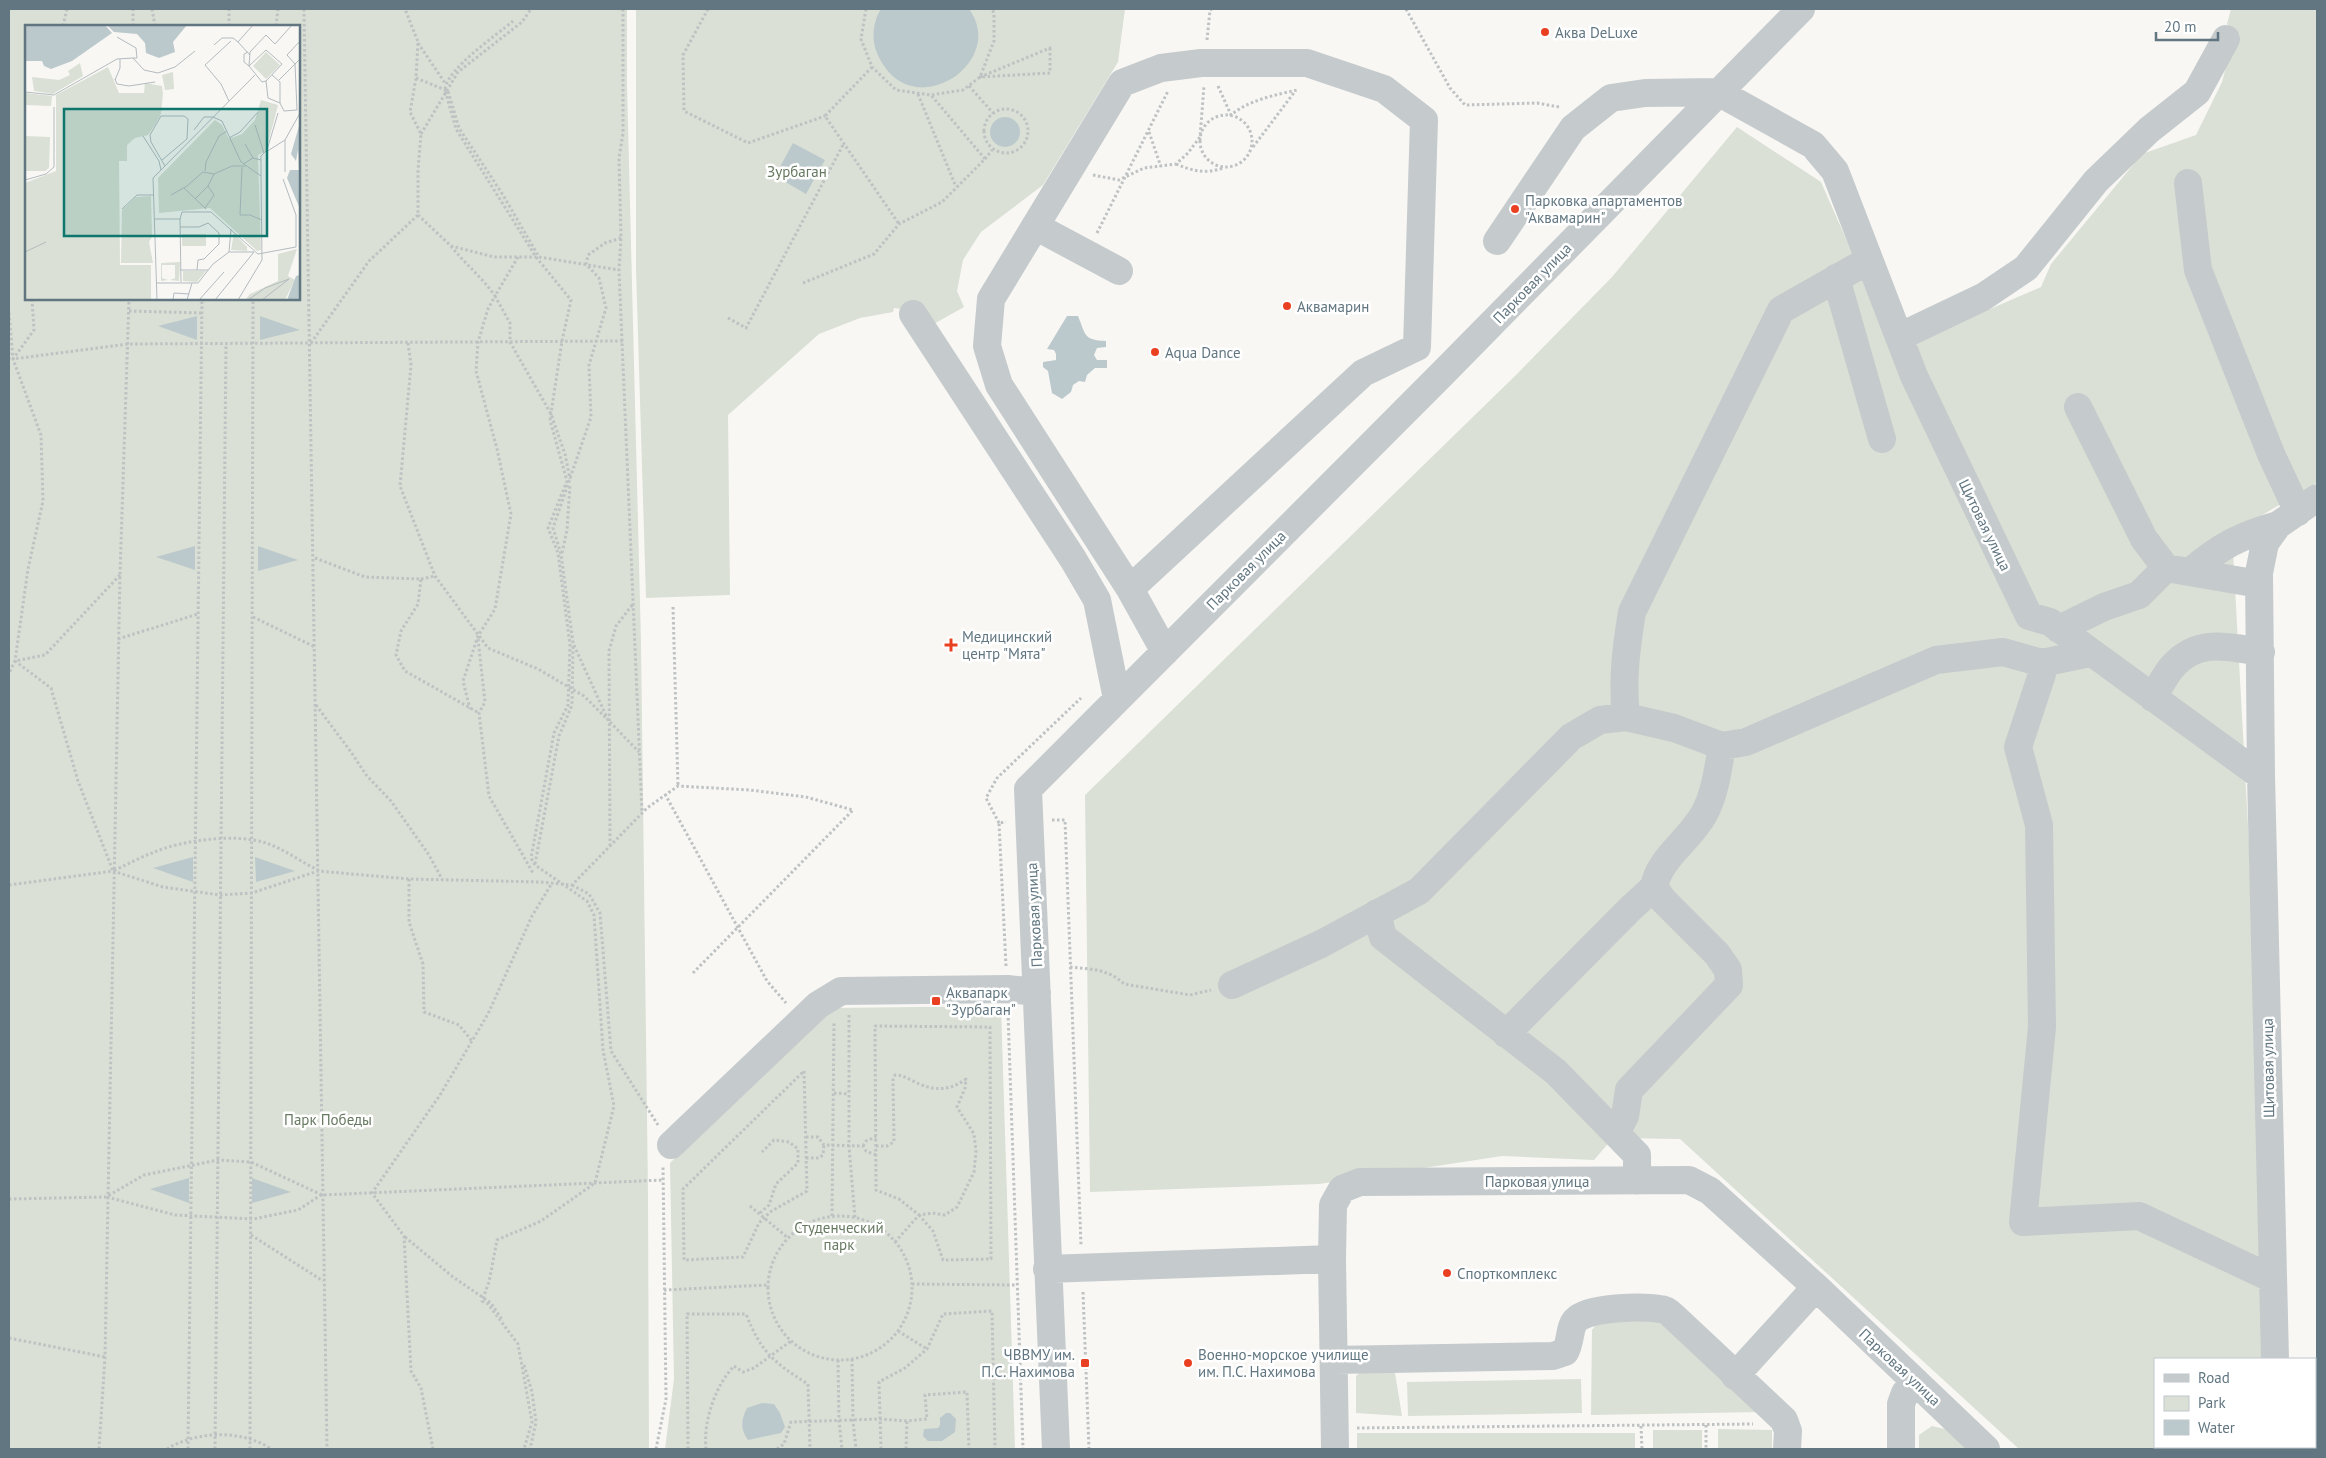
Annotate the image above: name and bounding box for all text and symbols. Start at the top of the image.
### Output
scale bar [2156,10,2218,42]
text: 20 m [2164,17,2197,36]
place label: Аква DeLuxe [1555,23,1638,42]
inset map [25,25,300,300]
marker: Аква DeLuxe [1539,26,1551,38]
park label: Зурбаган [767,162,827,181]
place label: Парковка апартаментов "Аквамарин" [1525,191,1682,227]
marker: Парковка апартаментов "Аквамарин" [1509,203,1521,215]
street label: Парковая улица [1489,239,1575,327]
place label: Аквамарин [1297,297,1369,316]
marker: Аквамарин [1281,300,1293,312]
place label: Aqua Dance [1165,343,1241,362]
marker: Aqua Dance [1149,346,1161,358]
street label: Щитовая улица [1955,476,2015,574]
street label: Парковая улица [1202,526,1290,614]
place label: Медицинский центр "Мята" [962,627,1052,663]
marker: Медицинский центр "Мята" [944,638,958,652]
street label: Парковая улица [1022,862,1046,968]
place label: Аквапарк "Зурбаган" [946,983,1016,1019]
marker: Аквапарк "Зурбаган" [930,995,942,1007]
street label: Щитовая улица [2258,1018,2278,1118]
park label: Парк Победы [284,1110,372,1129]
street label: Парковая улица [1485,1172,1589,1191]
park label: Студенческий парк [794,1218,884,1254]
place label: Спорткомплекс [1457,1264,1557,1283]
marker: Спорткомплекс [1441,1267,1453,1279]
street label: Парковая улица [1855,1324,1945,1410]
place label: ЧВВМУ им. П.С. Нахимова [981,1345,1075,1381]
place label: Военно-морское училище им. П.С. Нахимова [1198,1345,1369,1381]
marker: ЧВВМУ им. П.С. Нахимова [1079,1357,1091,1369]
marker: Военно-морское училище им. П.С. Нахимова [1182,1357,1194,1369]
legend [2154,1358,2316,1448]
text: Road [2198,1368,2230,1387]
text: Park [2198,1393,2226,1412]
text: Water [2198,1418,2235,1437]

